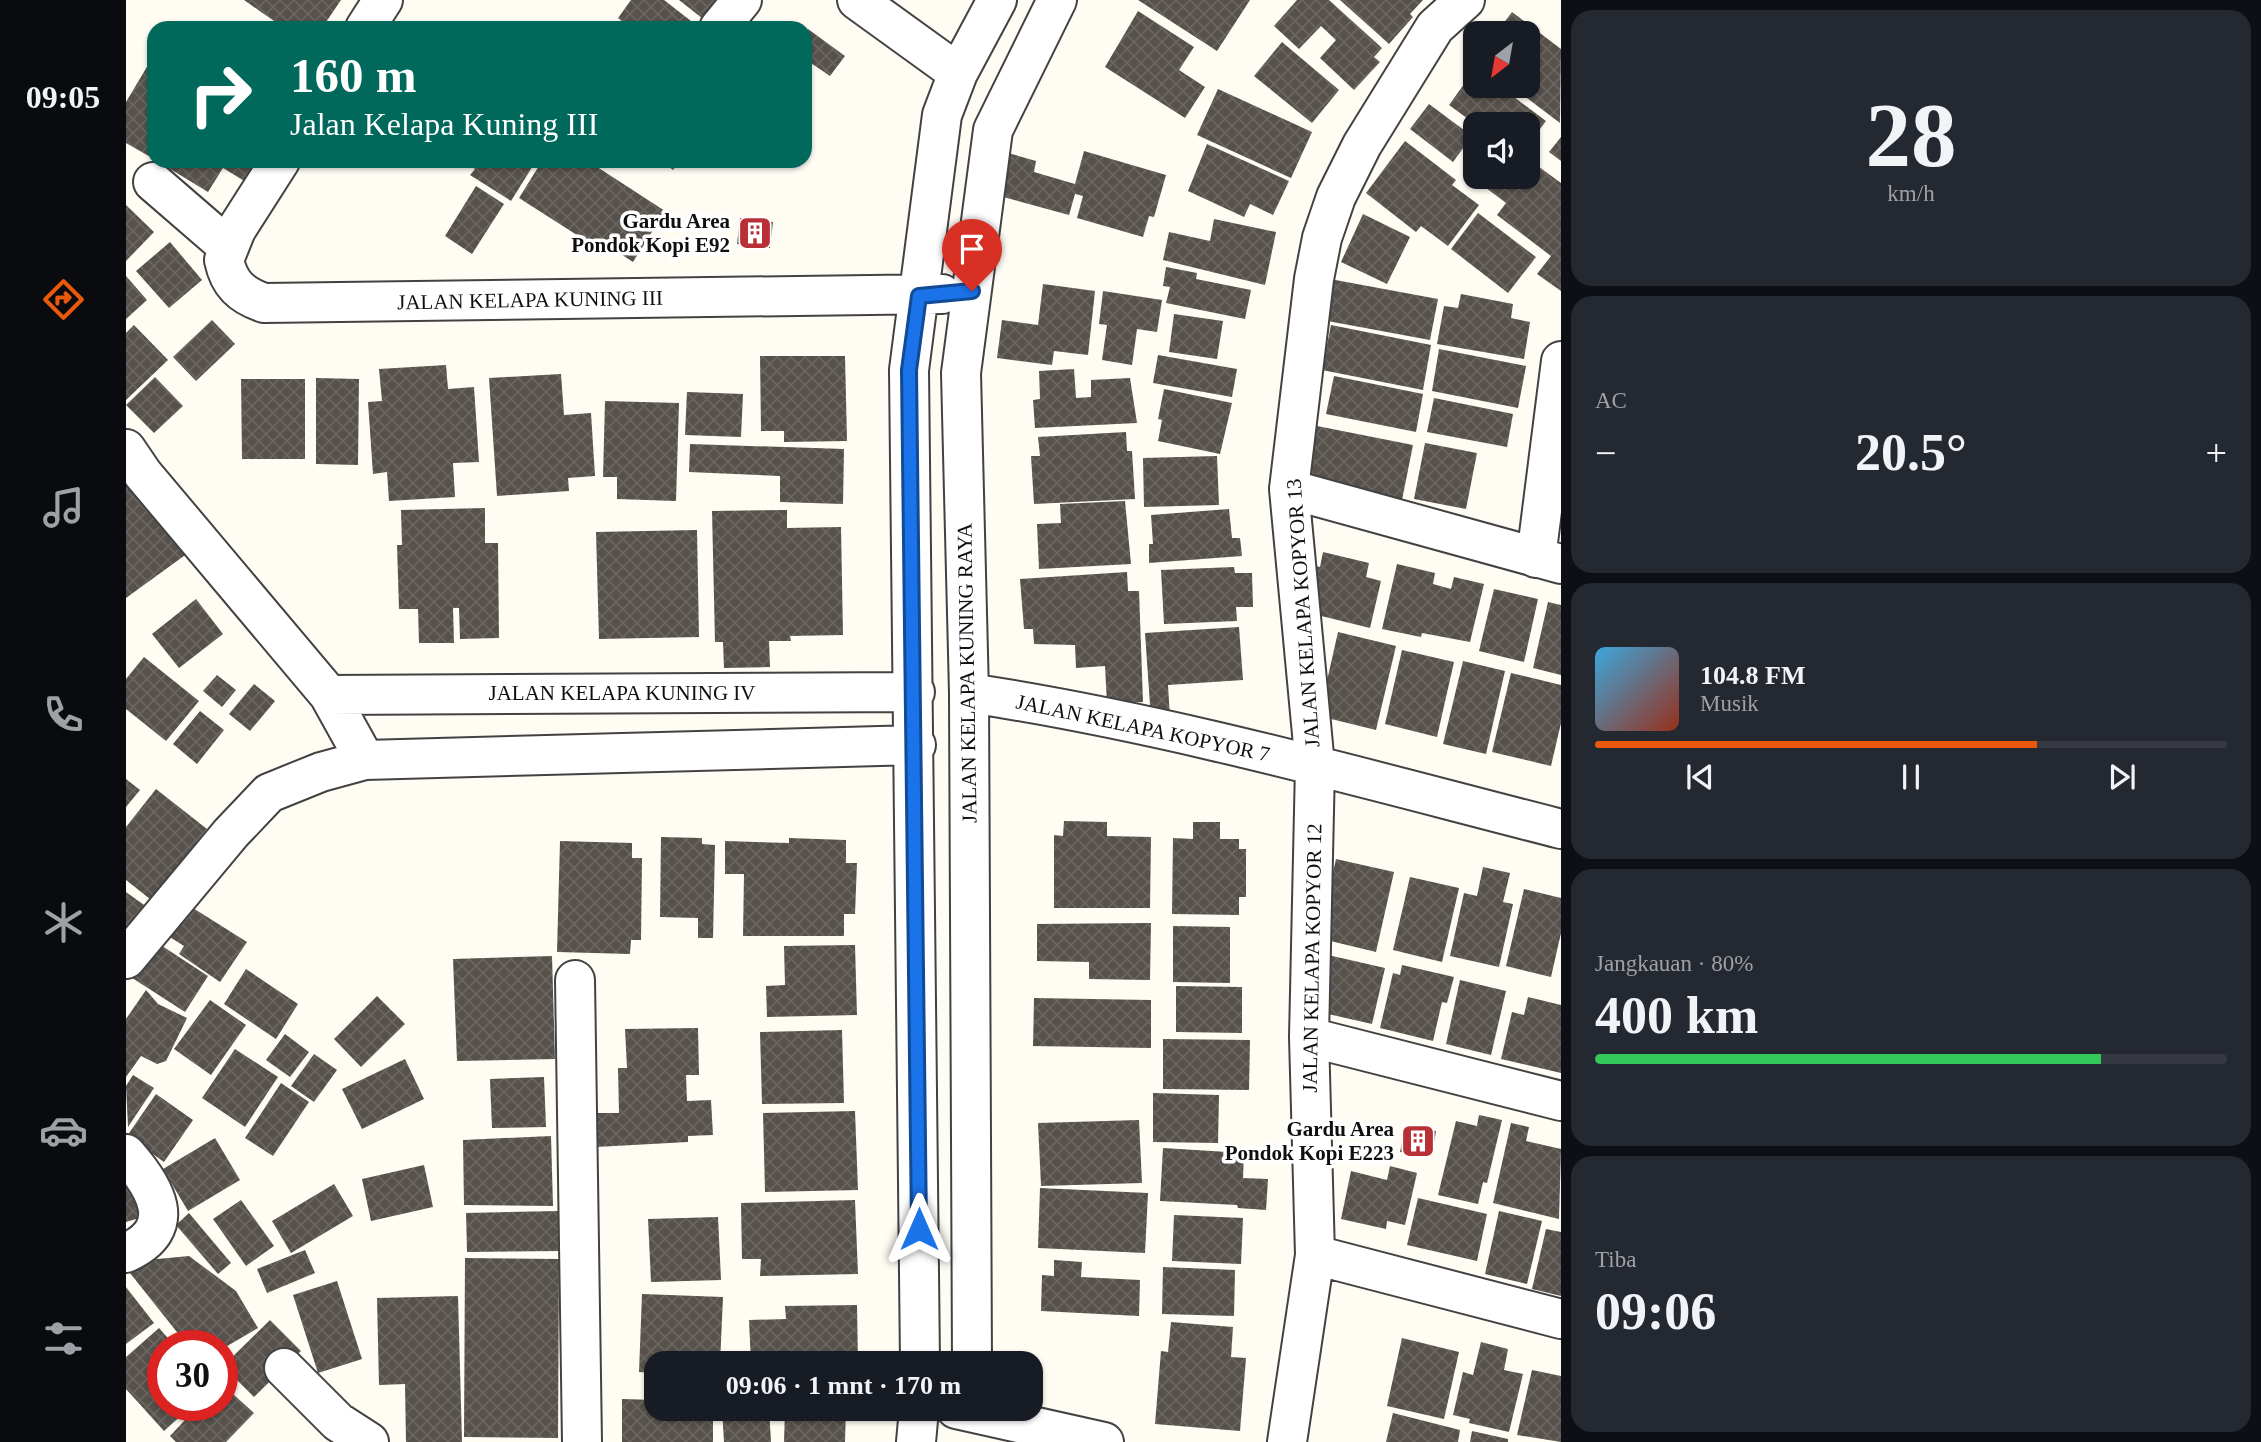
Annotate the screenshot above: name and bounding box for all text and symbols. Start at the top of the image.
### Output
north arrow [1463,21,1540,98]
map controls [1463,21,1540,189]
text: 160 m [290,48,417,103]
icon: right [175,49,266,140]
text: 09:05 [26,79,100,115]
text: 28 [1866,85,1957,186]
text: Jalan Kelapa Kuning III [290,106,598,142]
button: sound [1463,112,1540,189]
text: km/h [1887,181,1935,206]
place label: Gardu Area Pondok Kopi E92 [571,209,730,257]
building icon: Gardu Area Pondok Kopi E92 [736,214,774,252]
pin [942,219,1002,291]
icon: arrive [953,230,991,268]
icon: directions [39,275,88,324]
street label: JALAN KELAPA KUNING III [397,286,663,314]
text: AC [1595,388,1627,413]
text: 20.5° [1855,424,1967,481]
text: − [1595,432,1616,474]
text: + [2206,432,2227,474]
street label: JALAN KELAPA KOPYOR 13 [1282,478,1324,748]
icon: music [39,483,88,532]
street label: JALAN KELAPA KUNING RAYA [952,522,982,823]
text: 104.8 FM [1700,661,1805,690]
street label: JALAN KELAPA KUNING IV [489,681,755,705]
street label: JALAN KELAPA KOPYOR 7 [1014,689,1272,767]
icon: phone [39,690,88,739]
text: Musik [1700,691,1759,716]
icon: previous [1681,758,1719,796]
icon: pause [1892,758,1930,796]
icon: next [2103,758,2141,796]
street label: JALAN KELAPA KOPYOR 12 [1298,823,1326,1093]
icon: climate [39,898,88,947]
text: Jangkauan · 80% [1595,951,1753,976]
text: 400 km [1595,987,1758,1044]
icon: car [39,1106,88,1155]
place label: Gardu Area Pondok Kopi E223 [1225,1117,1394,1165]
building icon: Gardu Area Pondok Kopi E223 [1399,1122,1437,1160]
position arrow [882,1192,956,1266]
text: Tiba [1595,1247,1636,1272]
text: 09:06 [1595,1283,1716,1340]
icon: filters [39,1314,88,1363]
speed limit sign: 30 [147,1330,238,1421]
text: 09:06 · 1 mnt · 170 m [726,1371,961,1400]

